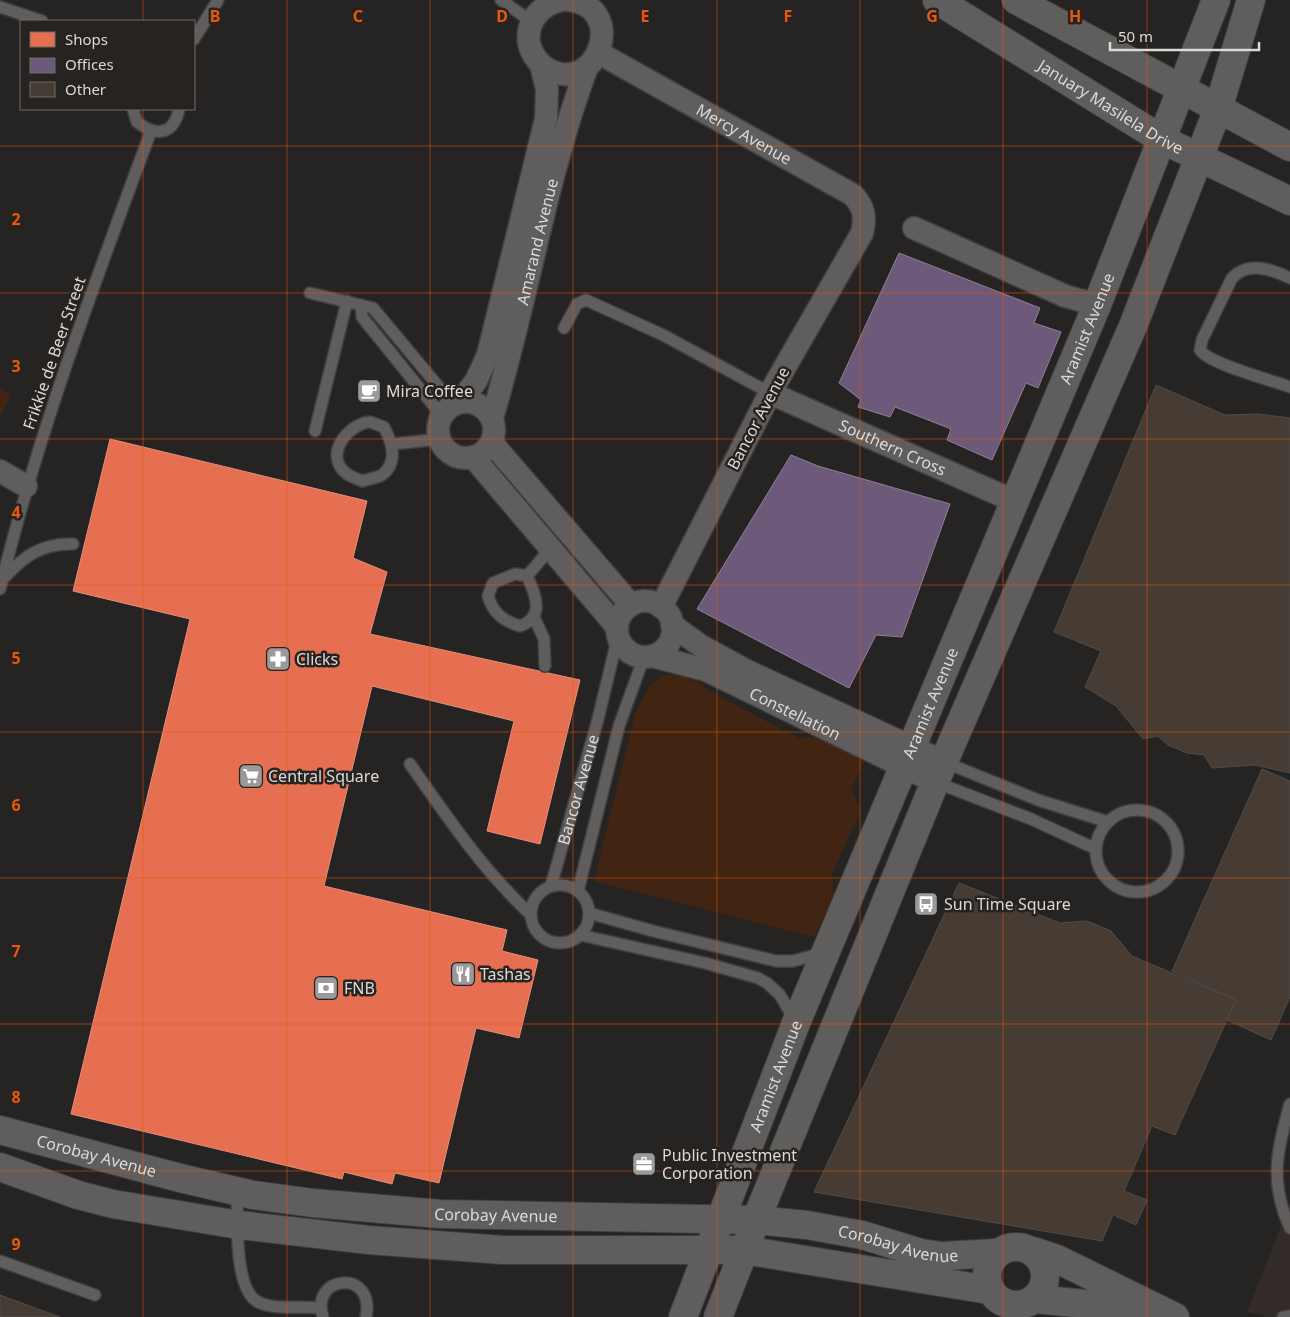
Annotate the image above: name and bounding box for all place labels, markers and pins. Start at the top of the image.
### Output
cafe icon: Mira Coffee [356,378,382,404]
place label: Mira Coffee [386,380,473,402]
pharmacy icon: Clicks [265,646,291,672]
place label: Clicks [296,648,338,670]
supermarket icon: Central Square [238,763,264,789]
place label: Central Square [268,765,379,787]
bus stop icon: Sun Time Square [913,891,939,917]
place label: Sun Time Square [944,893,1071,915]
restaurant icon: Tashas [450,961,476,987]
place label: Tashas [480,963,531,985]
bank icon: FNB [313,975,339,1001]
place label: FNB [344,977,375,999]
place label: Public Investment Corporation [662,1144,797,1184]
office icon: Public Investment Corporation [631,1151,657,1177]

